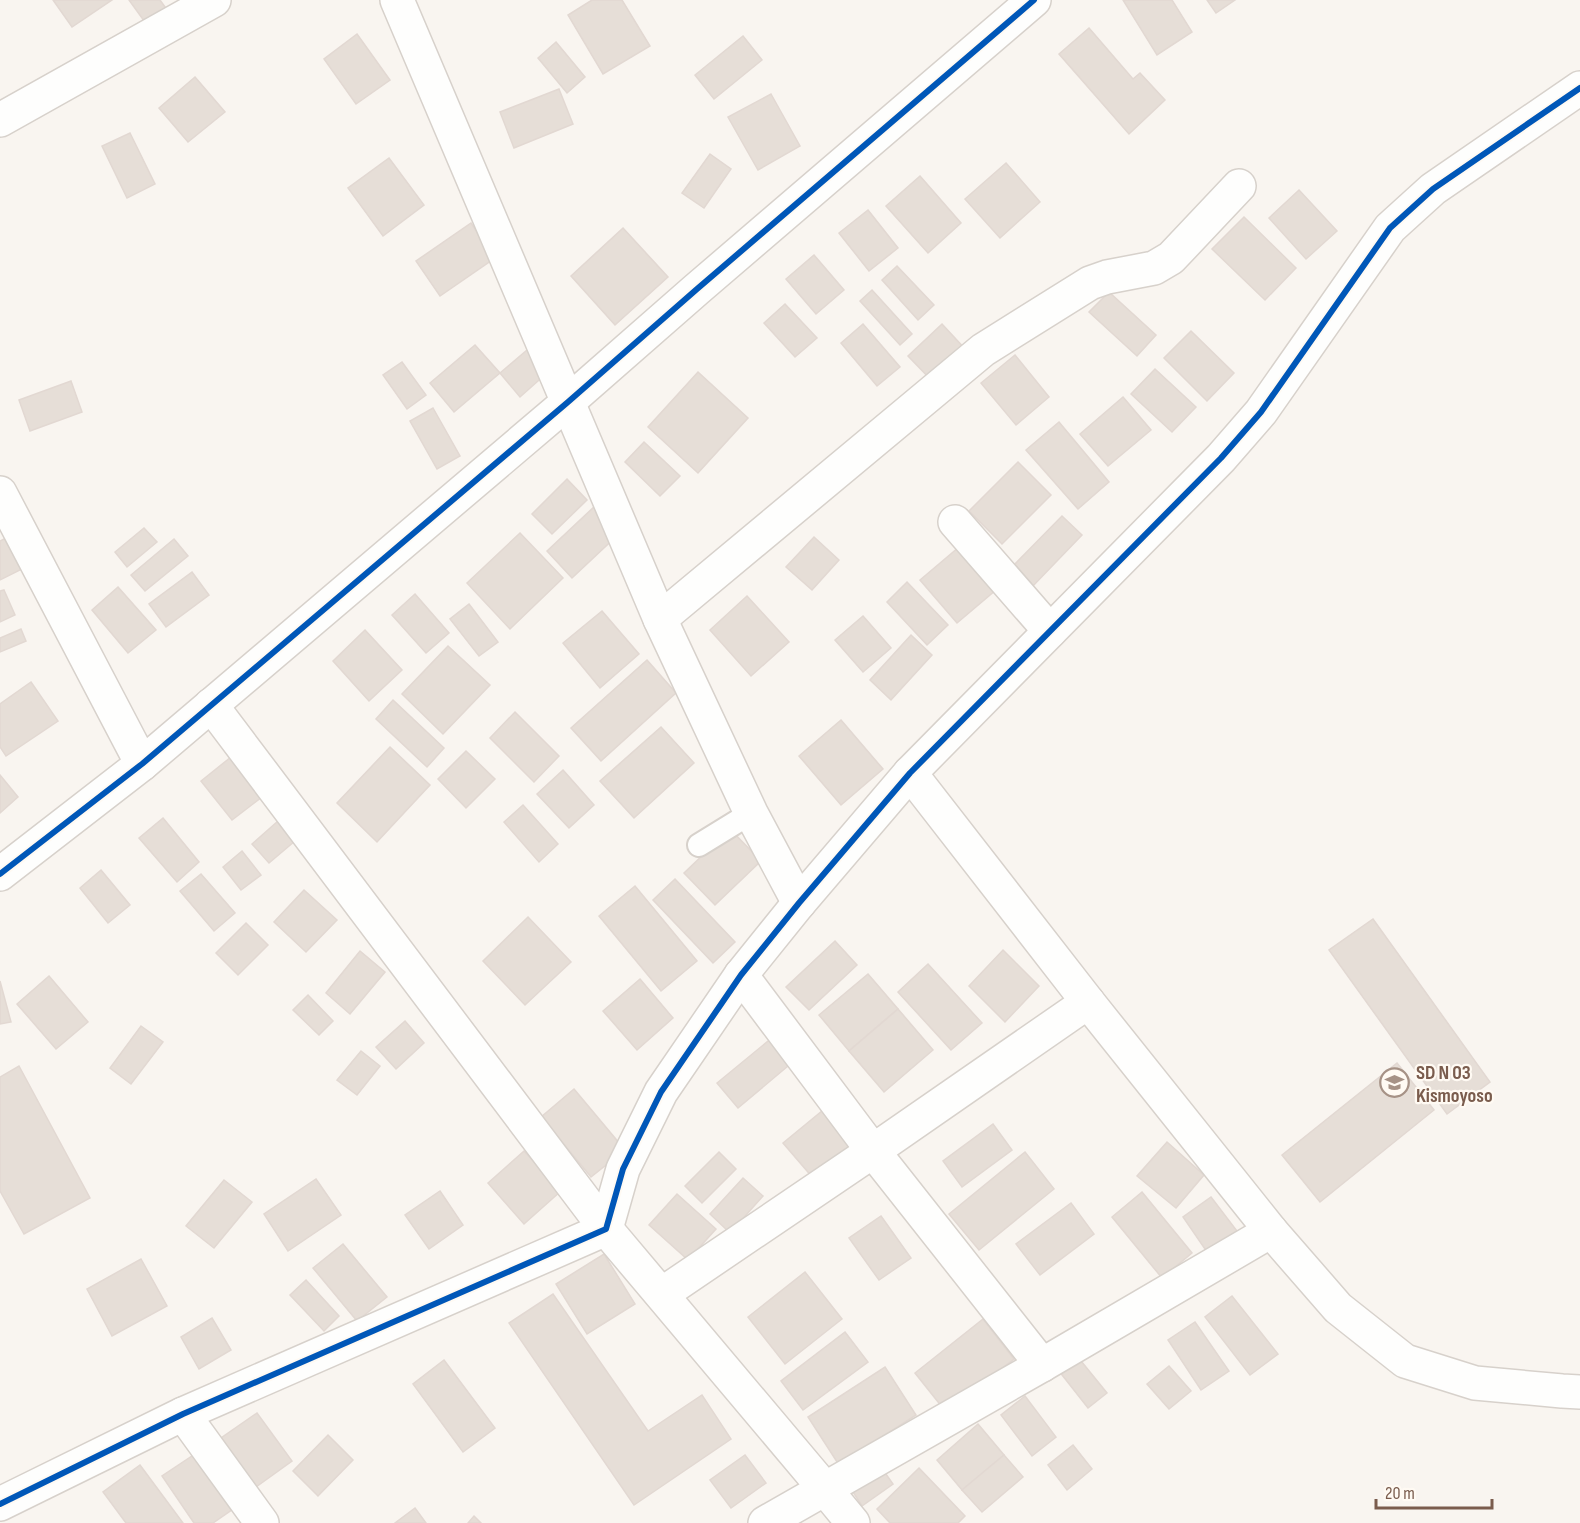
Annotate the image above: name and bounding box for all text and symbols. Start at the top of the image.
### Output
place label: SD N 03 Kismoyoso [1416,1061,1493,1108]
school or university icon: SD N 03 Kismoyoso [1379,1067,1411,1099]
scale bar [1376,1472,1492,1510]
text: 20 m [1385,1483,1415,1504]

